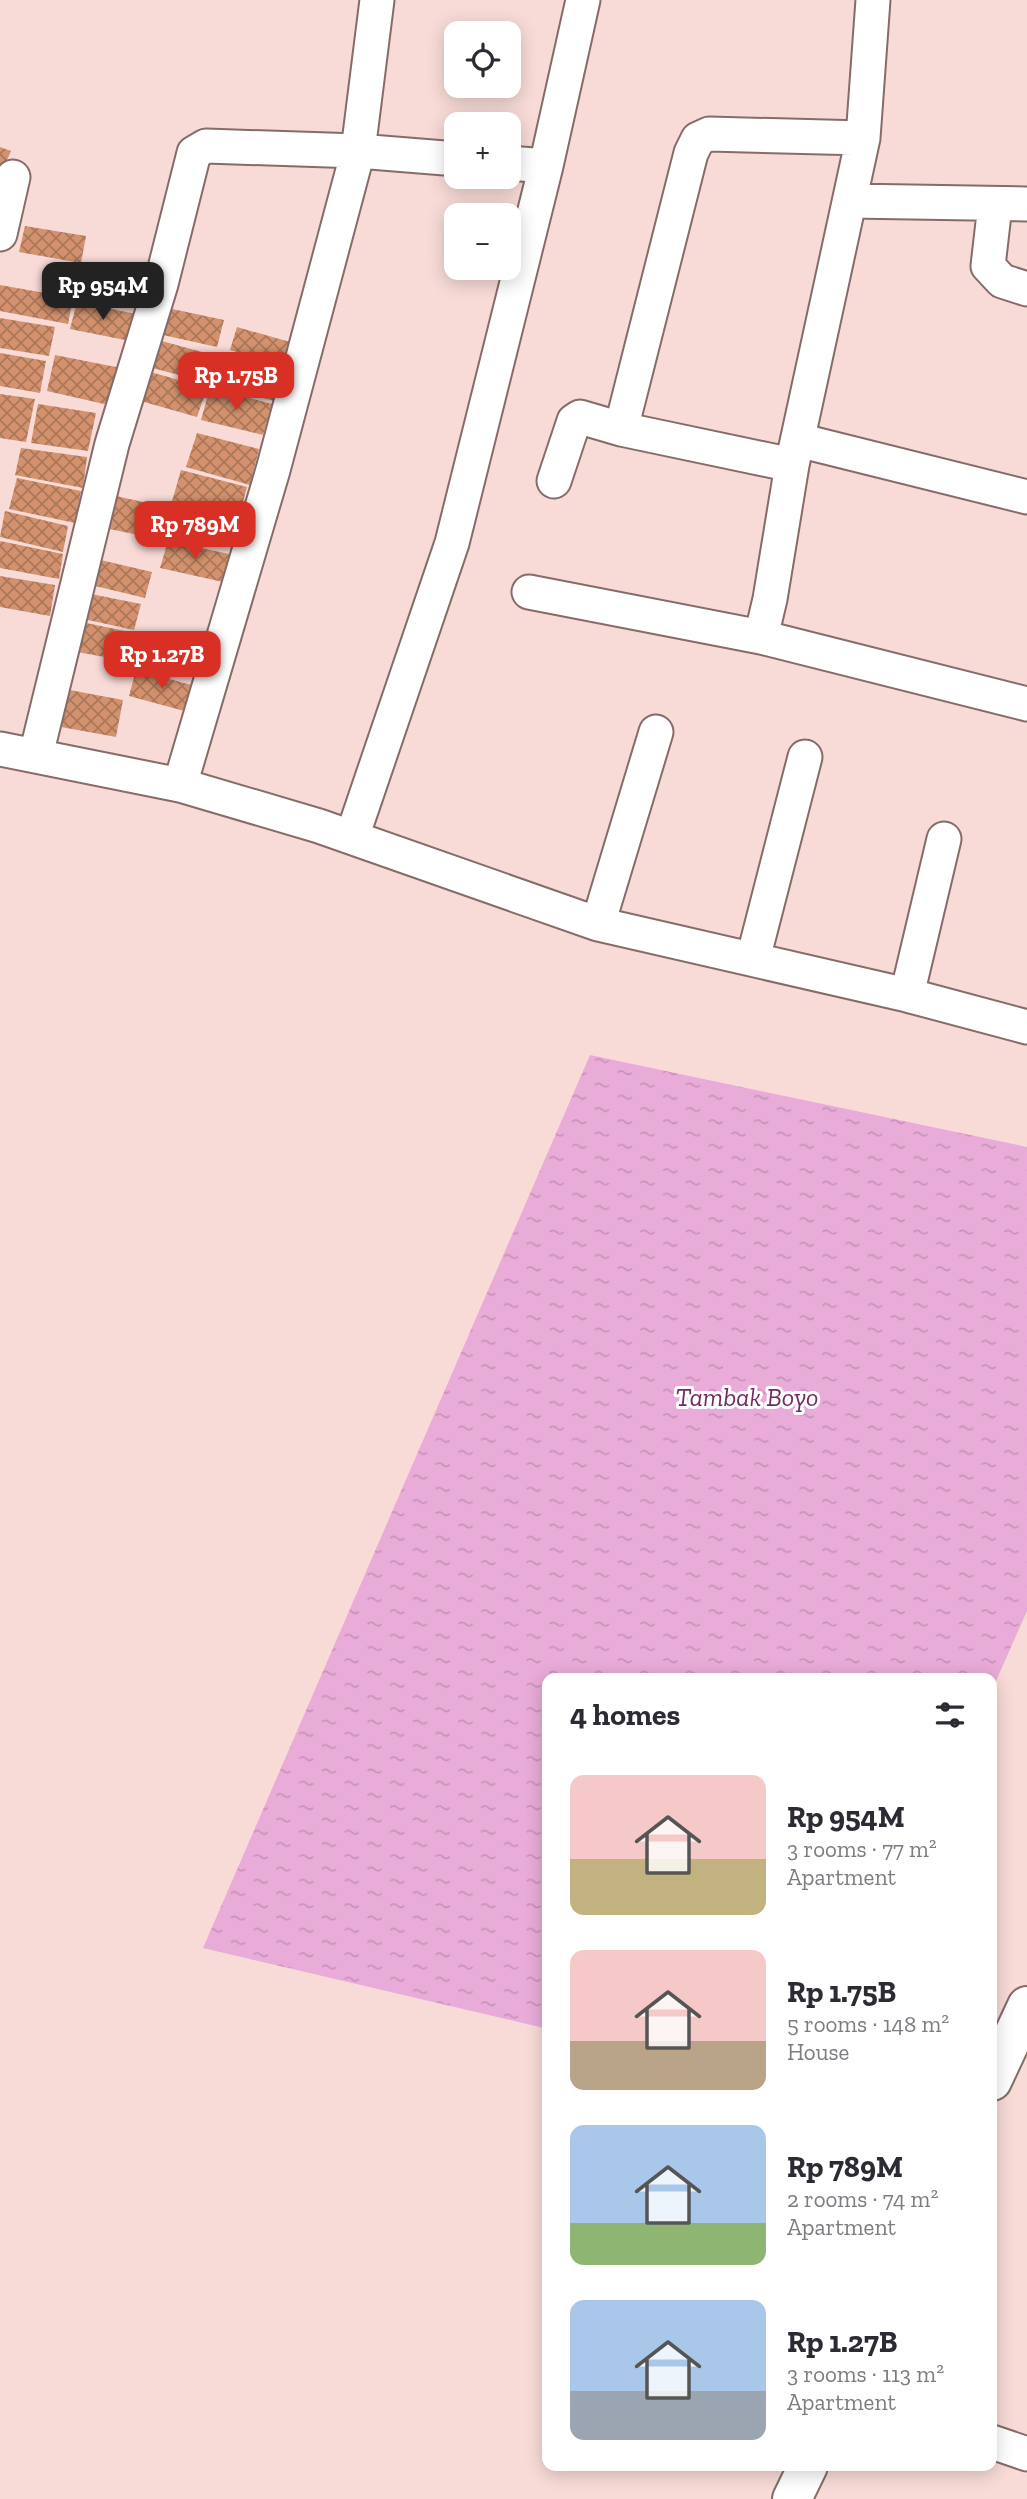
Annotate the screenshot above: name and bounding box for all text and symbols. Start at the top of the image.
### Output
map controls [444,21,521,280]
button: locate [444,21,521,98]
button: + [444,112,521,189]
button: − [444,203,521,280]
pin: Rp 954M [38,262,168,322]
text: Rp 954M [58,271,148,299]
pin: Rp 1.75B [164,352,308,412]
text: Rp 1.75B [194,361,278,389]
pin: Rp 789M [130,502,260,561]
text: Rp 789M [151,510,239,538]
pin: Rp 1.27B [90,632,234,691]
text: Rp 1.27B [120,640,204,668]
water label: Tambak Boyo [675,1381,819,1413]
icon: filters [931,1696,969,1734]
text: 4 homes [570,1697,680,1733]
text: Rp 954M [787,1799,905,1835]
icon: home [626,1803,710,1887]
text: 3 rooms · 77 m² [787,1835,937,1863]
text: Apartment [787,1863,896,1891]
text: Rp 1.75B [787,1974,896,2010]
icon: home [626,1978,710,2062]
text: 5 rooms · 148 m² [787,2010,949,2038]
text: House [787,2038,849,2066]
text: Rp 789M [787,2149,903,2185]
icon: home [626,2153,710,2237]
text: 2 rooms · 74 m² [787,2185,938,2213]
text: Apartment [787,2213,896,2241]
text: Rp 1.27B [787,2324,897,2360]
icon: home [626,2328,710,2412]
text: 3 rooms · 113 m² [787,2360,944,2388]
text: Apartment [787,2388,896,2416]

